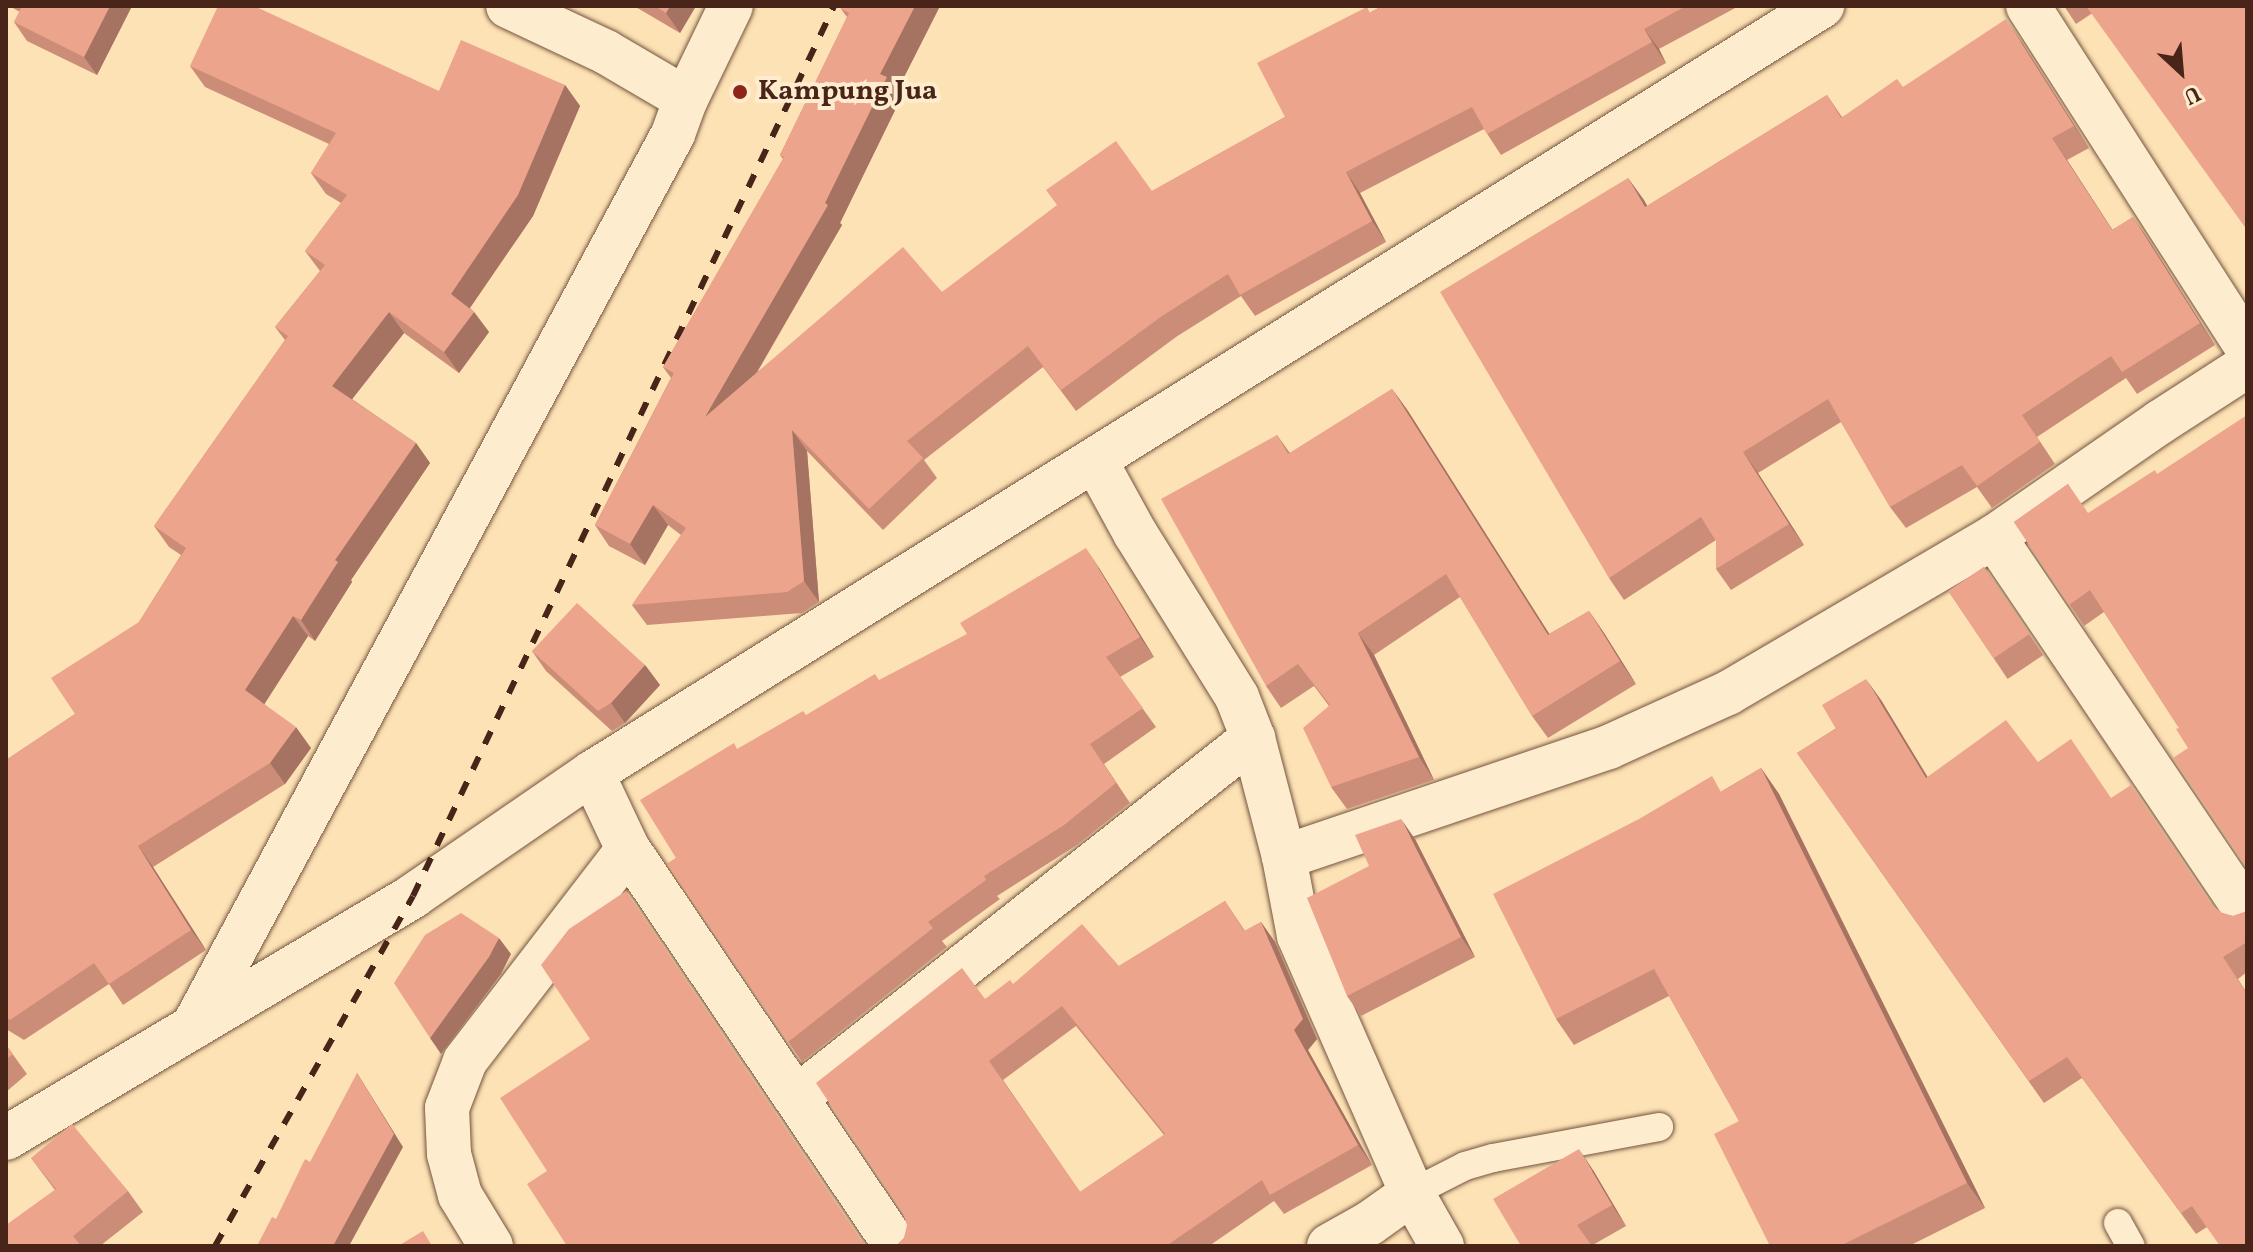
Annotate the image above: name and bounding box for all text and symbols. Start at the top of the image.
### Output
north arrow [2141,32,2221,112]
place label: Kampung Jua [758,75,937,109]
text: U [2178,77,2205,111]
marker: Kampung Jua [729,81,751,103]

